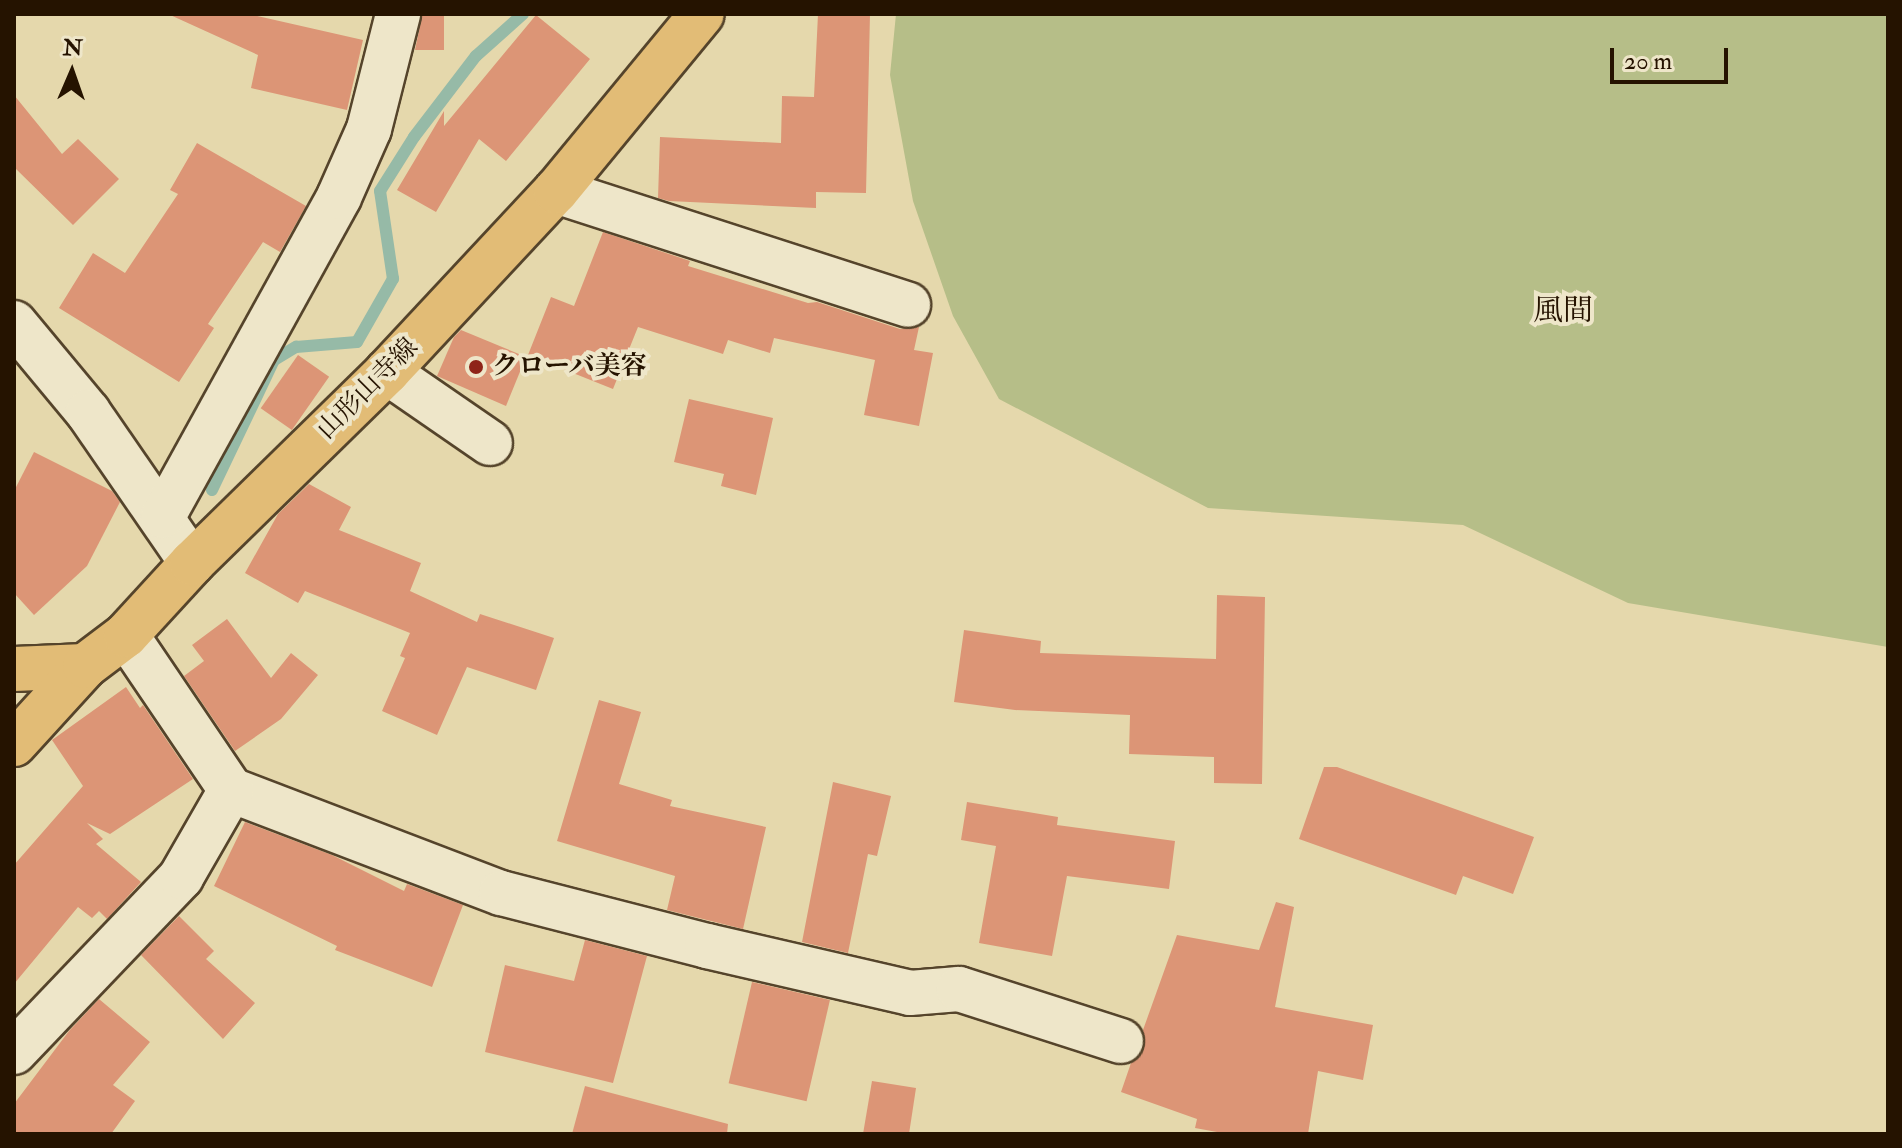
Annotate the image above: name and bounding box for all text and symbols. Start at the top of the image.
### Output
north arrow [32,32,112,112]
scale bar [1614,32,1732,82]
text: N [62,34,83,62]
text: 20 m [1624,46,1672,77]
district label: 風間 [1533,293,1593,329]
street label: 山形山寺線 [311,332,425,446]
place label: クローバ美容 [492,351,648,383]
marker: クローバ美容 [467,358,485,376]

